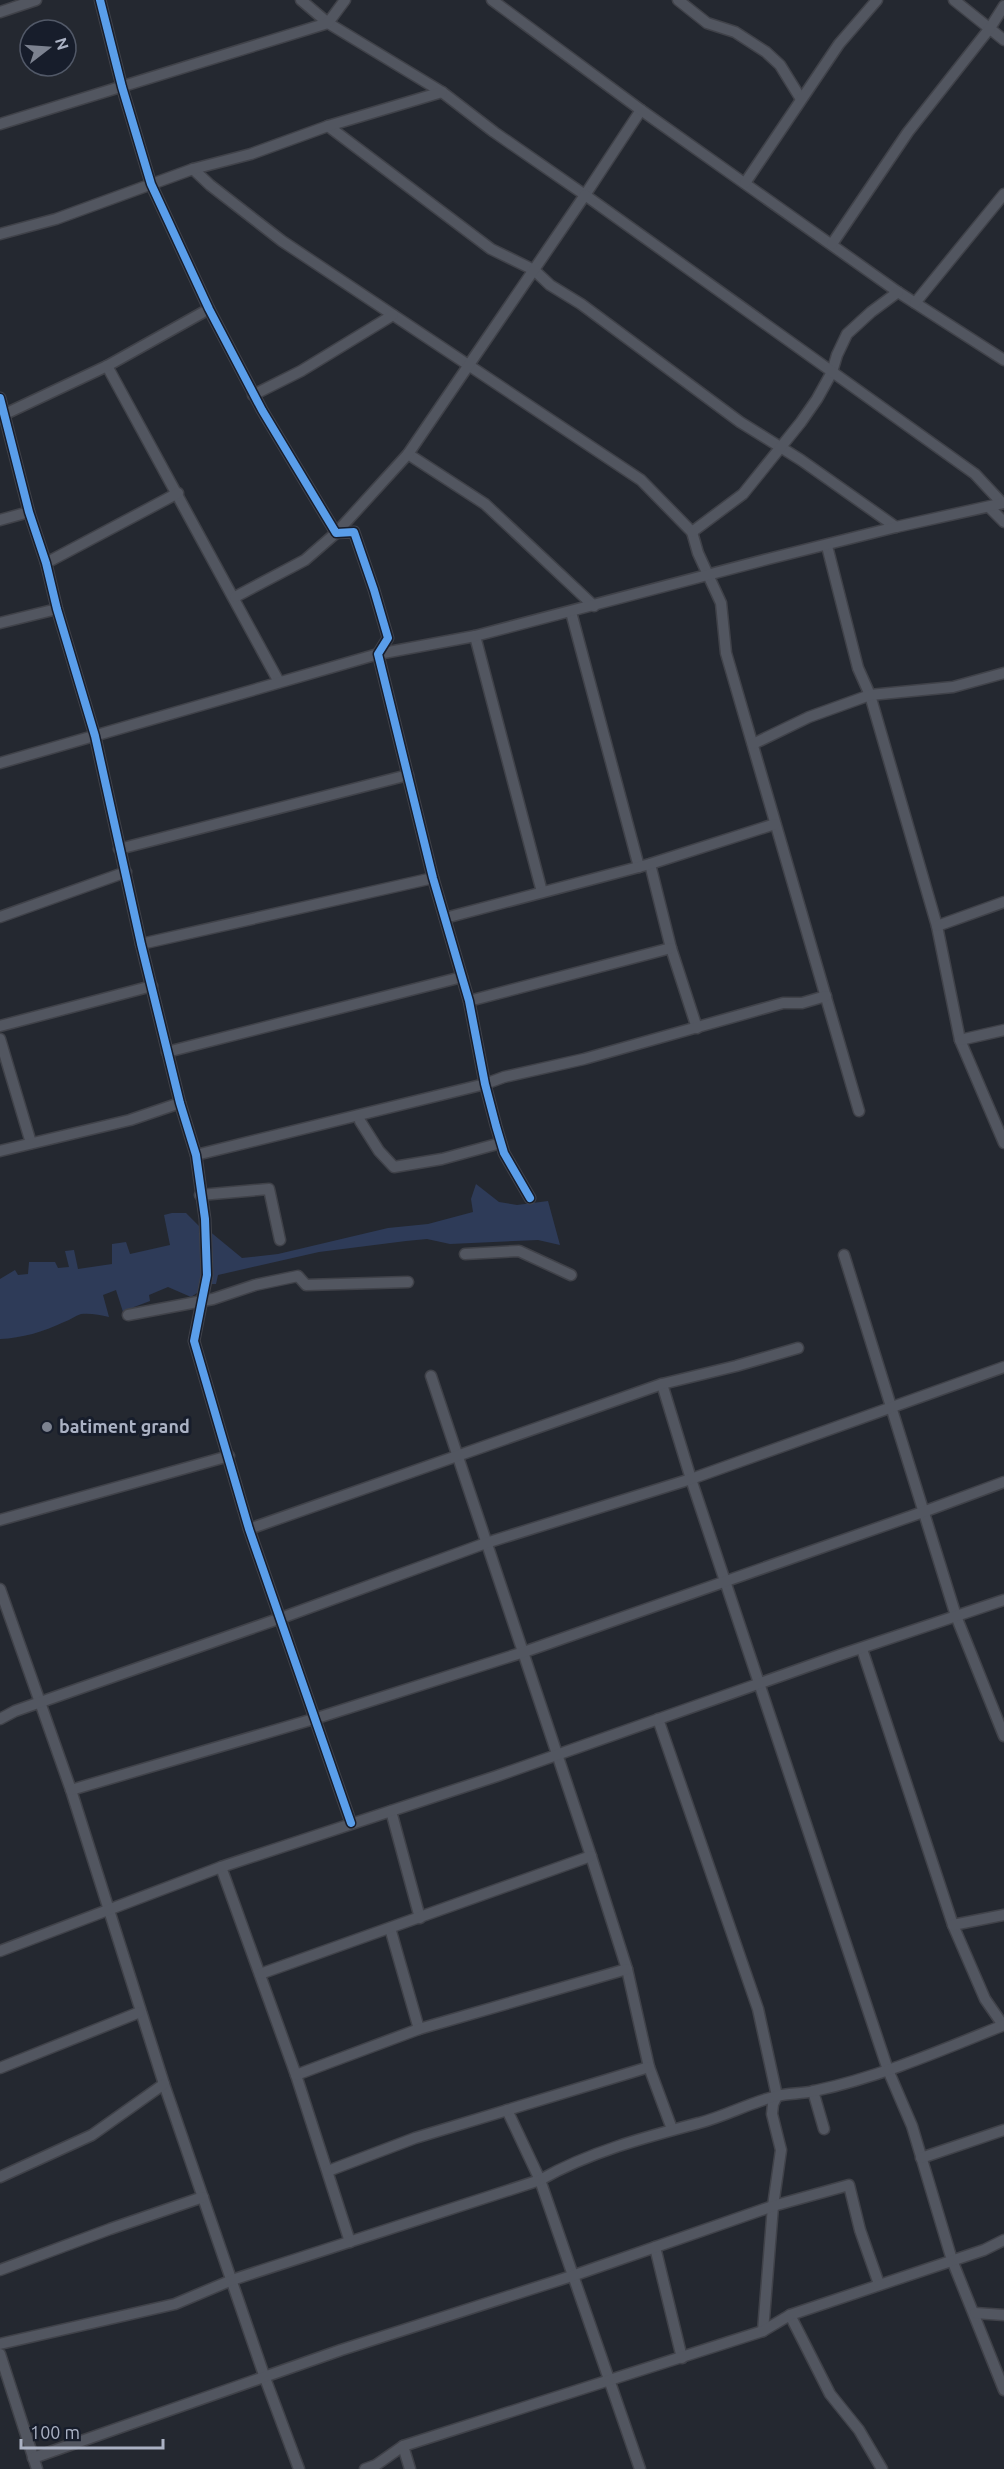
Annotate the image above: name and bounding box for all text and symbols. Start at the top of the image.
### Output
north arrow [18,18,78,78]
text: N [52,35,73,52]
place label: batiment grand [59,1416,190,1436]
marker: batiment grand [40,1420,54,1434]
scale bar [21,2412,164,2450]
text: 100 m [30,2422,80,2442]

